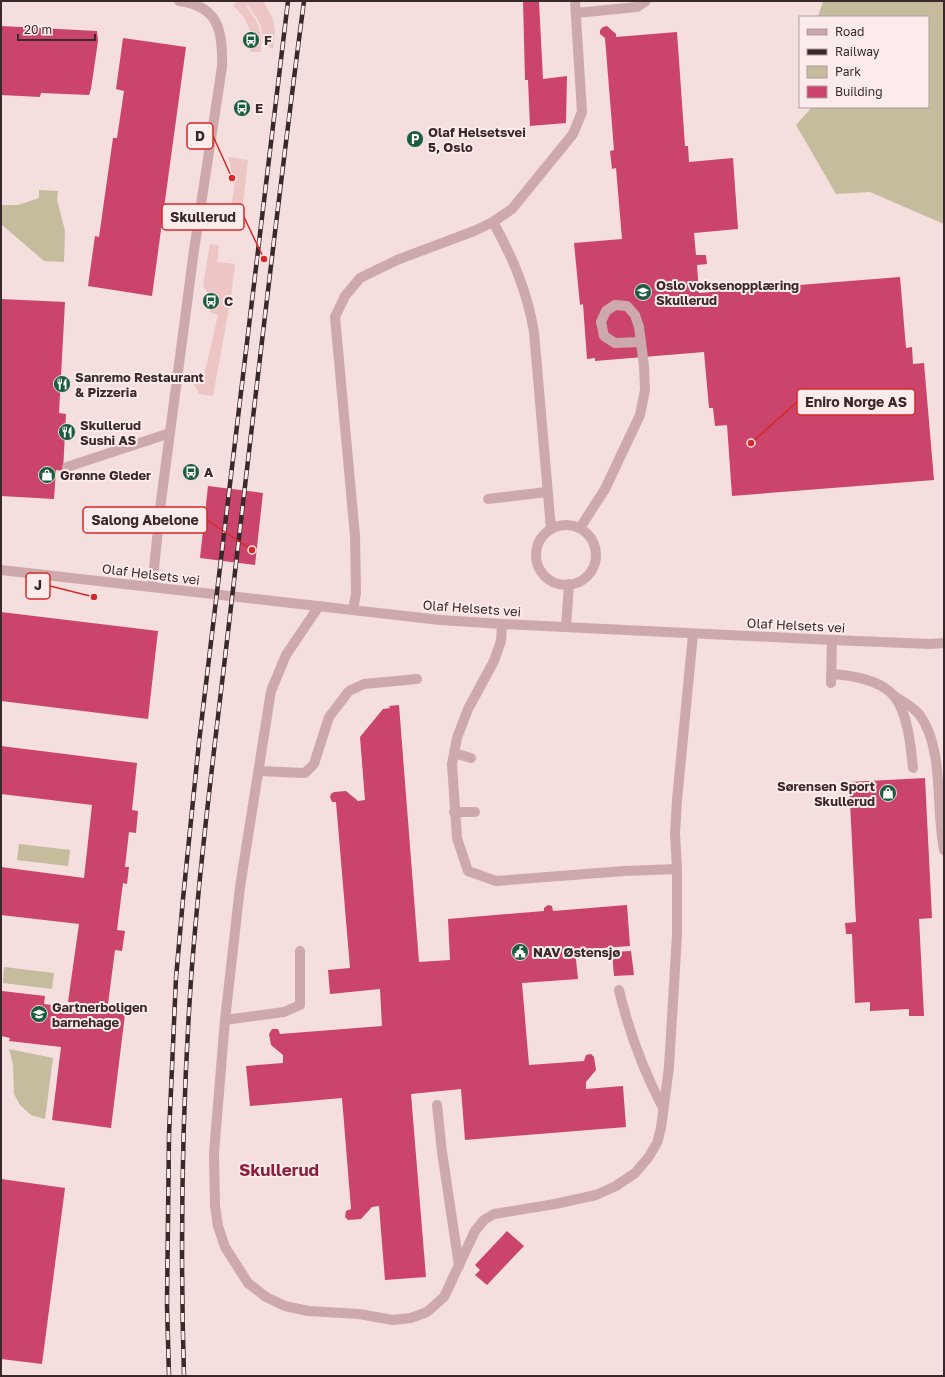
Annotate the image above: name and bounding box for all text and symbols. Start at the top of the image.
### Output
scale bar [18,16,95,42]
legend [799,16,929,108]
text: 20 m [24,22,52,37]
text: Road [835,24,864,39]
bus stop icon: F [241,30,261,50]
place label: F [264,32,272,48]
text: Railway [835,44,880,59]
text: Park [835,64,861,79]
text: Building [835,84,883,99]
bus stop icon: E [232,98,252,118]
place label: E [255,100,263,116]
callout: D [187,123,213,149]
place label: Olaf Helsetsvei 5, Oslo [428,124,526,155]
text: D [195,127,205,144]
parking icon: Olaf Helsetsvei 5, Oslo [405,129,425,149]
callout: Skullerud [162,204,244,230]
text: Skullerud [170,208,236,225]
place label: Oslo voksenopplæring Skullerud [656,277,799,308]
school or university icon: Oslo voksenopplæring Skullerud [633,282,653,302]
bus stop icon: C [201,291,221,311]
place label: C [224,293,233,309]
place label: Sanremo Restaurant & Pizzeria [75,369,204,400]
restaurant icon: Sanremo Restaurant & Pizzeria [52,374,72,394]
callout: Eniro Norge AS [797,389,915,415]
text: Eniro Norge AS [805,393,907,410]
place label: Skullerud Sushi AS [80,417,141,448]
restaurant icon: Skullerud Sushi AS [57,422,77,442]
bus stop icon: A [181,462,201,482]
place label: A [204,464,214,480]
shop icon: Grønne Gleder [37,465,57,485]
place label: Grønne Gleder [60,467,151,483]
callout: Salong Abelone [83,507,207,533]
text: Salong Abelone [91,511,199,528]
street label: Olaf Helsets vei [101,560,201,588]
callout: J [26,573,50,599]
text: J [34,576,42,593]
street label: Olaf Helsets vei [422,597,522,619]
street label: Olaf Helsets vei [746,614,846,636]
place label: Sørensen Sport Skullerud [777,778,875,809]
shop icon: Sørensen Sport Skullerud [878,783,898,803]
public building icon: NAV Østensjø [510,942,530,962]
place label: NAV Østensjø [533,944,620,960]
place label: Gartnerboligen barnehage [52,999,148,1030]
school or university icon: Gartnerboligen barnehage [29,1004,49,1024]
district label: Skullerud [239,1159,319,1180]

